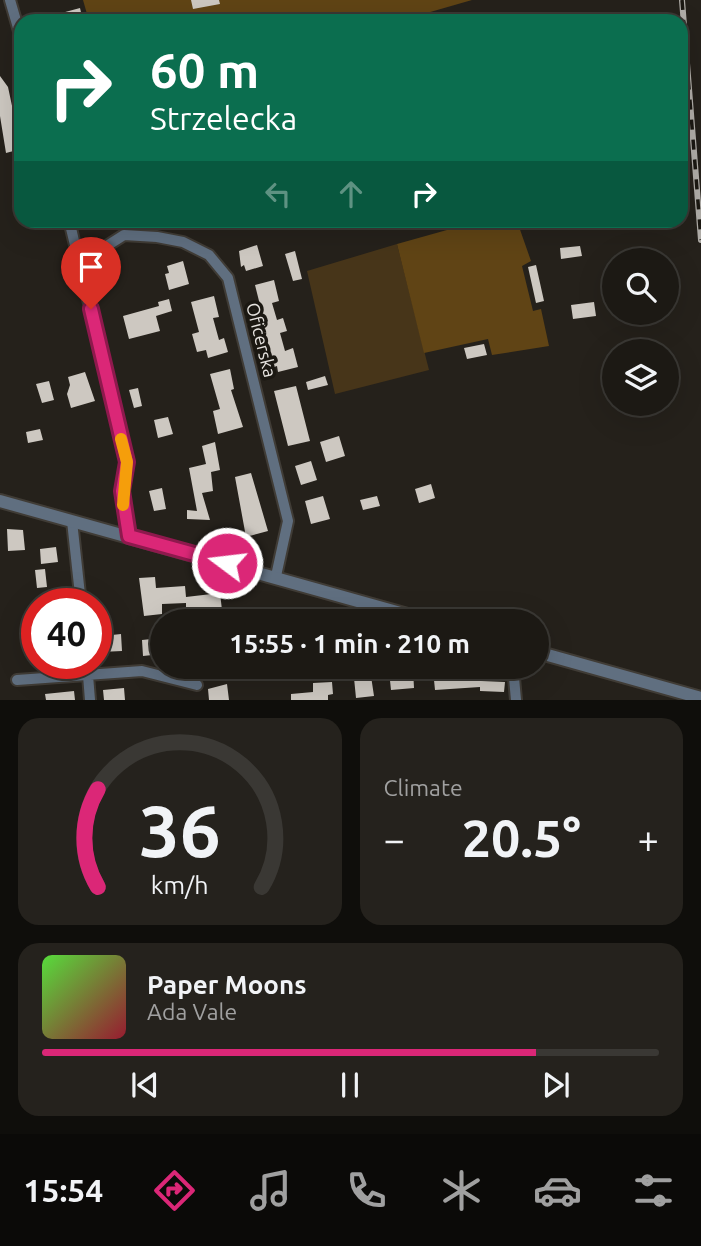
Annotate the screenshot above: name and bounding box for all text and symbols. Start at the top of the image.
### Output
icon: right [35,42,126,133]
text: 60 m [150,42,259,97]
text: Strzelecka [150,100,297,136]
icon: left [259,175,297,213]
icon: ahead [332,175,370,213]
icon: right [405,175,443,213]
pin [61,237,121,309]
icon: arrive [72,248,110,286]
map controls [602,248,679,416]
button: search [602,248,679,325]
street label: Oficerska [243,300,281,379]
button: layers [602,339,679,416]
position arrow [190,526,264,600]
speed limit sign: 40 [21,588,112,679]
text: 15:55 · 1 min · 210 m [229,629,470,658]
text: Climate [384,775,463,800]
text: 36 [139,790,221,872]
text: 20.5° [462,809,581,867]
text: − [384,818,405,860]
text: + [638,818,659,860]
text: km/h [151,871,209,899]
text: Paper Moons [147,970,306,999]
text: Ada Vale [147,999,237,1024]
icon: previous [126,1066,164,1104]
icon: pause [331,1066,369,1104]
icon: next [537,1066,575,1104]
icon: directions [150,1166,199,1215]
icon: music [246,1166,295,1215]
icon: phone [342,1166,391,1215]
icon: climate [437,1166,486,1215]
icon: car [533,1166,582,1215]
icon: filters [629,1166,678,1215]
text: 15:54 [23,1172,103,1208]

